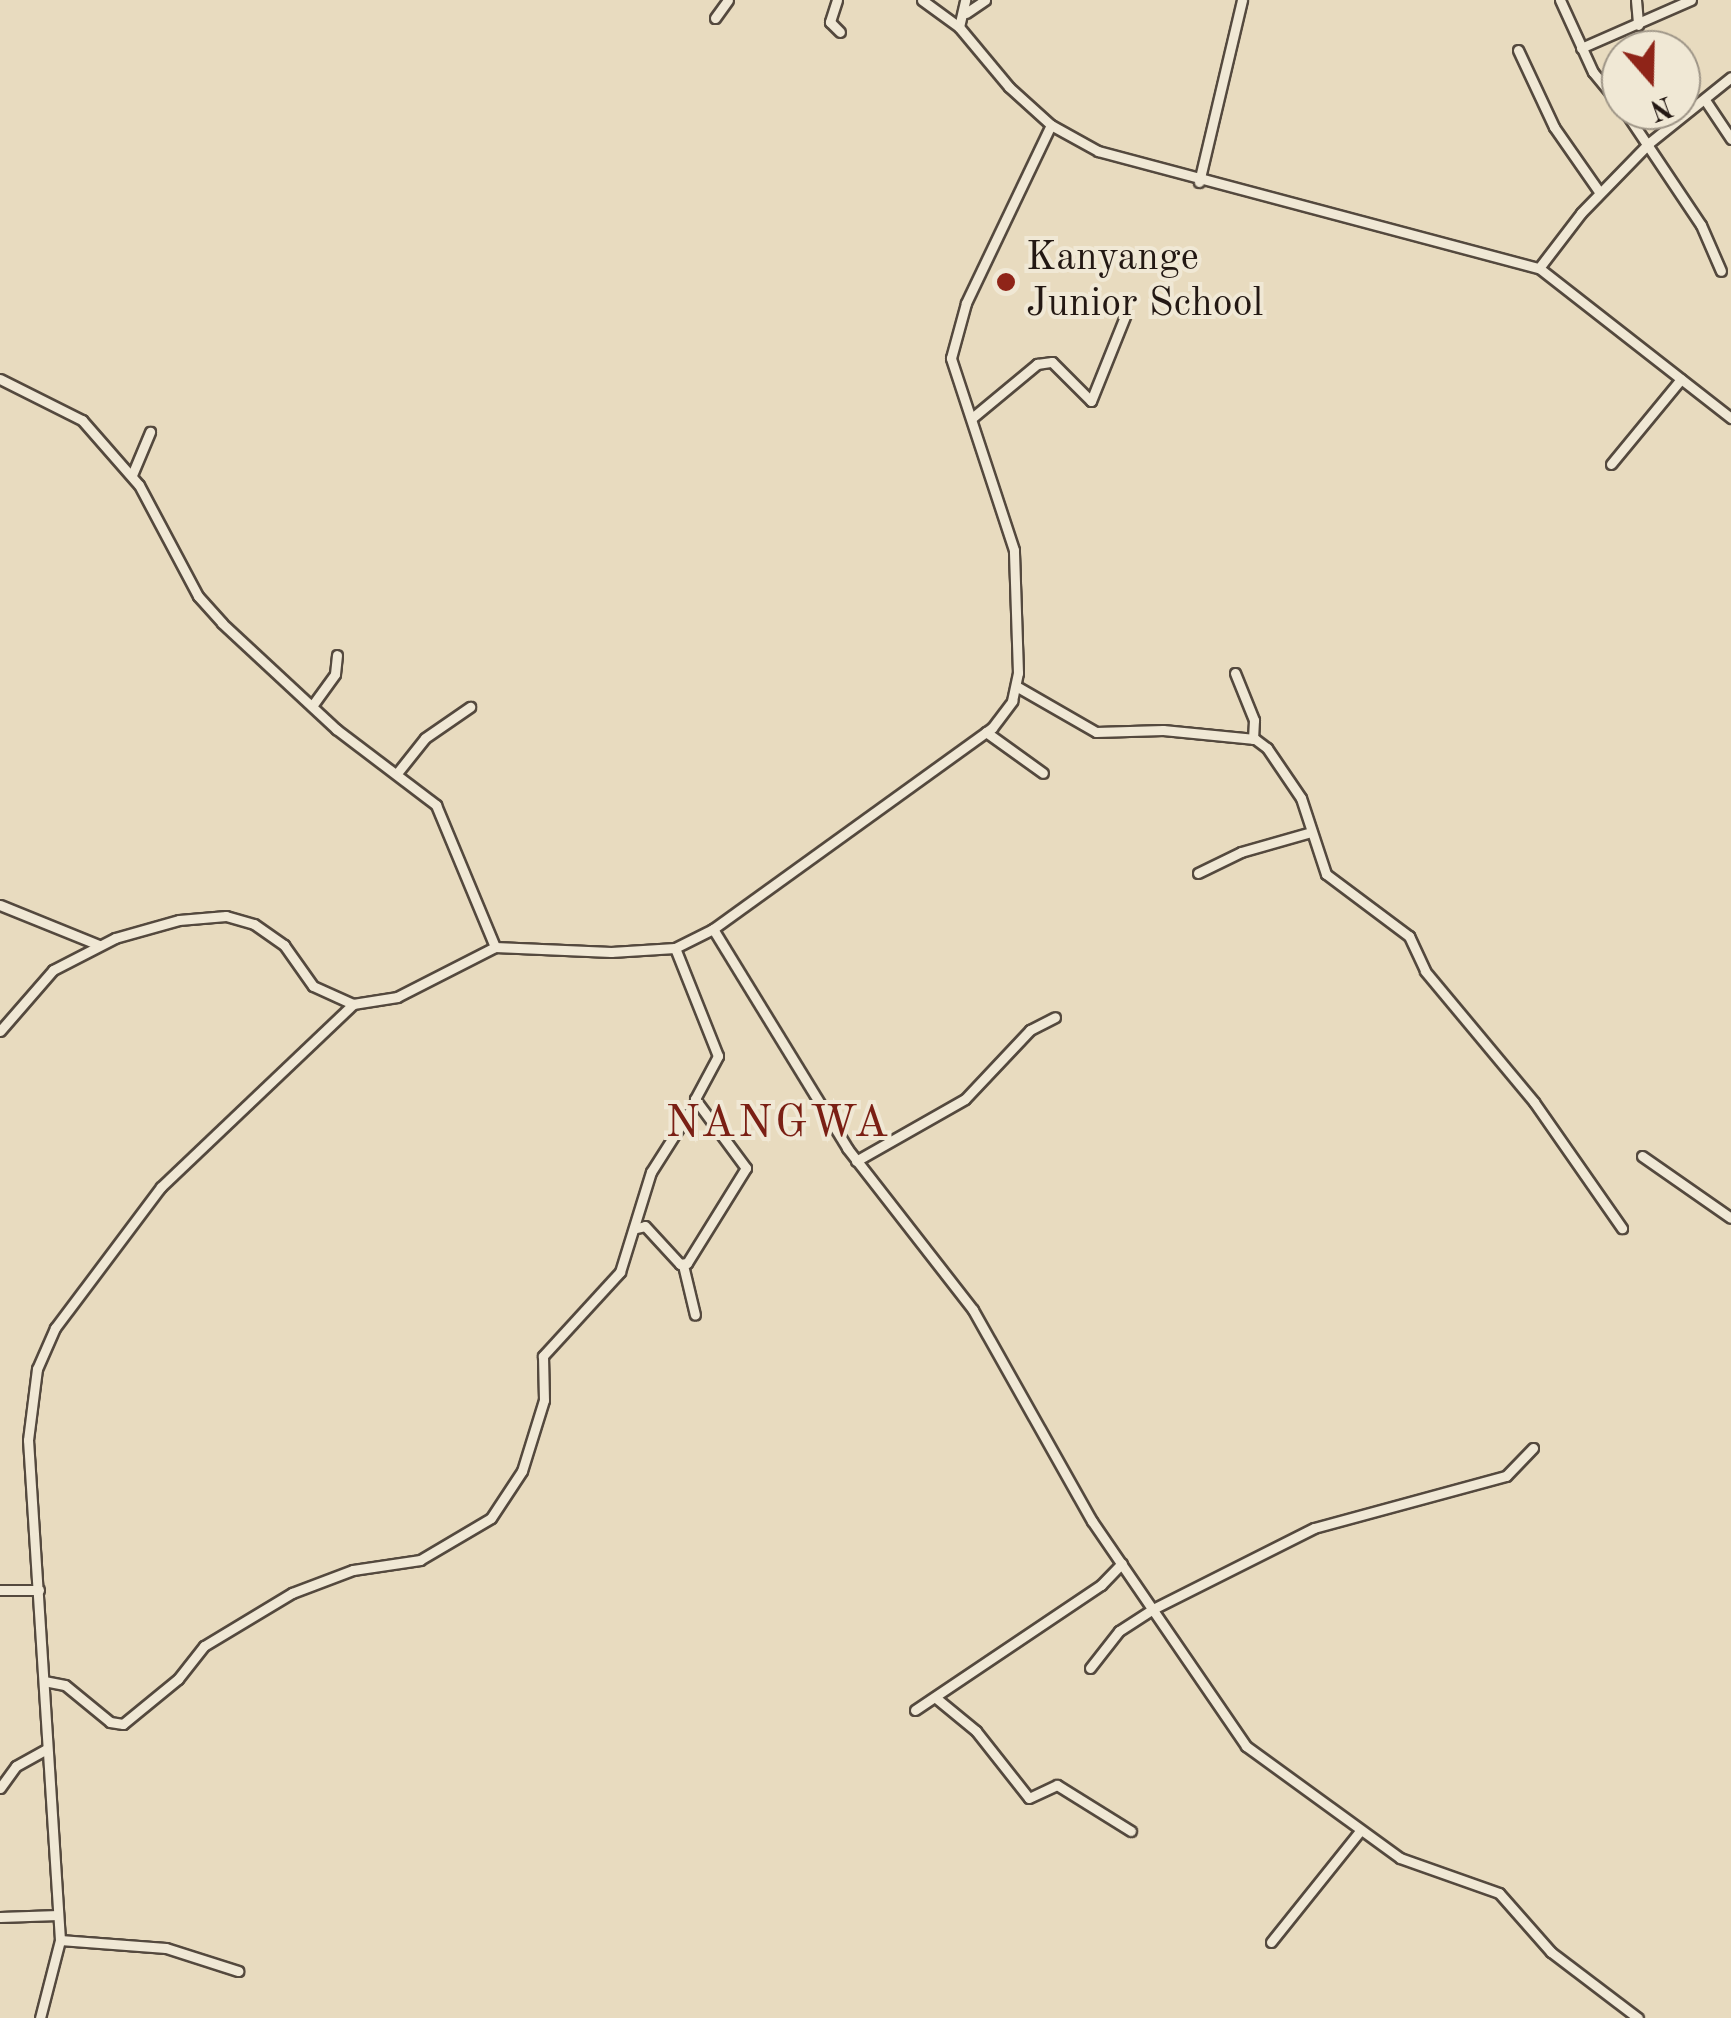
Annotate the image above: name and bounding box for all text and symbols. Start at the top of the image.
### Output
north arrow [1601,30,1701,130]
text: N [1646,89,1675,123]
place label: Kanyange Junior School [1026,235,1263,329]
marker: Kanyange Junior School [995,271,1017,293]
district label: NANGWA [665,1098,891,1152]

